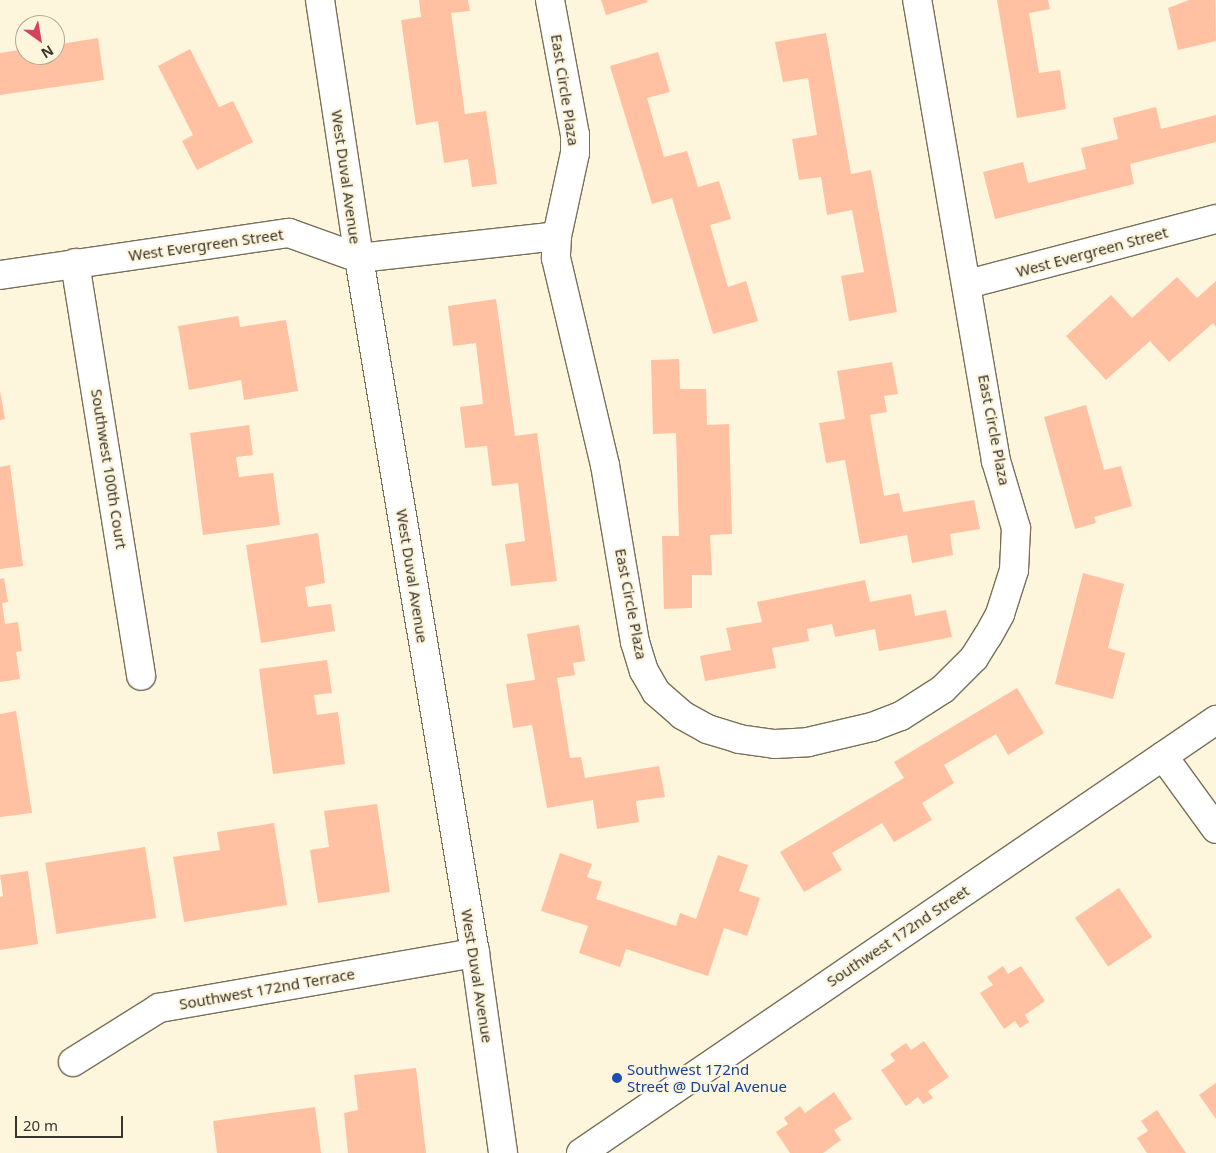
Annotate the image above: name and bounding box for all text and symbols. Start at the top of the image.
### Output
north arrow [15,15,65,65]
street label: East Circle Plaza [547,33,583,147]
text: N [38,41,58,63]
street label: West Duval Avenue [328,109,364,245]
street label: West Evergreen Street [1014,223,1170,281]
street label: West Evergreen Street [127,225,285,265]
street label: East Circle Plaza [974,373,1014,487]
street label: Southwest 100th Court [87,388,131,550]
street label: West Duval Avenue [393,508,431,644]
street label: East Circle Plaza [611,547,651,661]
street label: Southwest 172nd Street [823,882,973,990]
street label: West Duval Avenue [458,908,496,1044]
street label: Southwest 172nd Terrace [178,965,356,1013]
place label: Southwest 172nd Street @ Duval Avenue [627,1060,787,1095]
marker: Southwest 172nd Street @ Duval Avenue [611,1072,623,1084]
scale bar [18,1106,125,1138]
text: 20 m [23,1115,58,1135]

